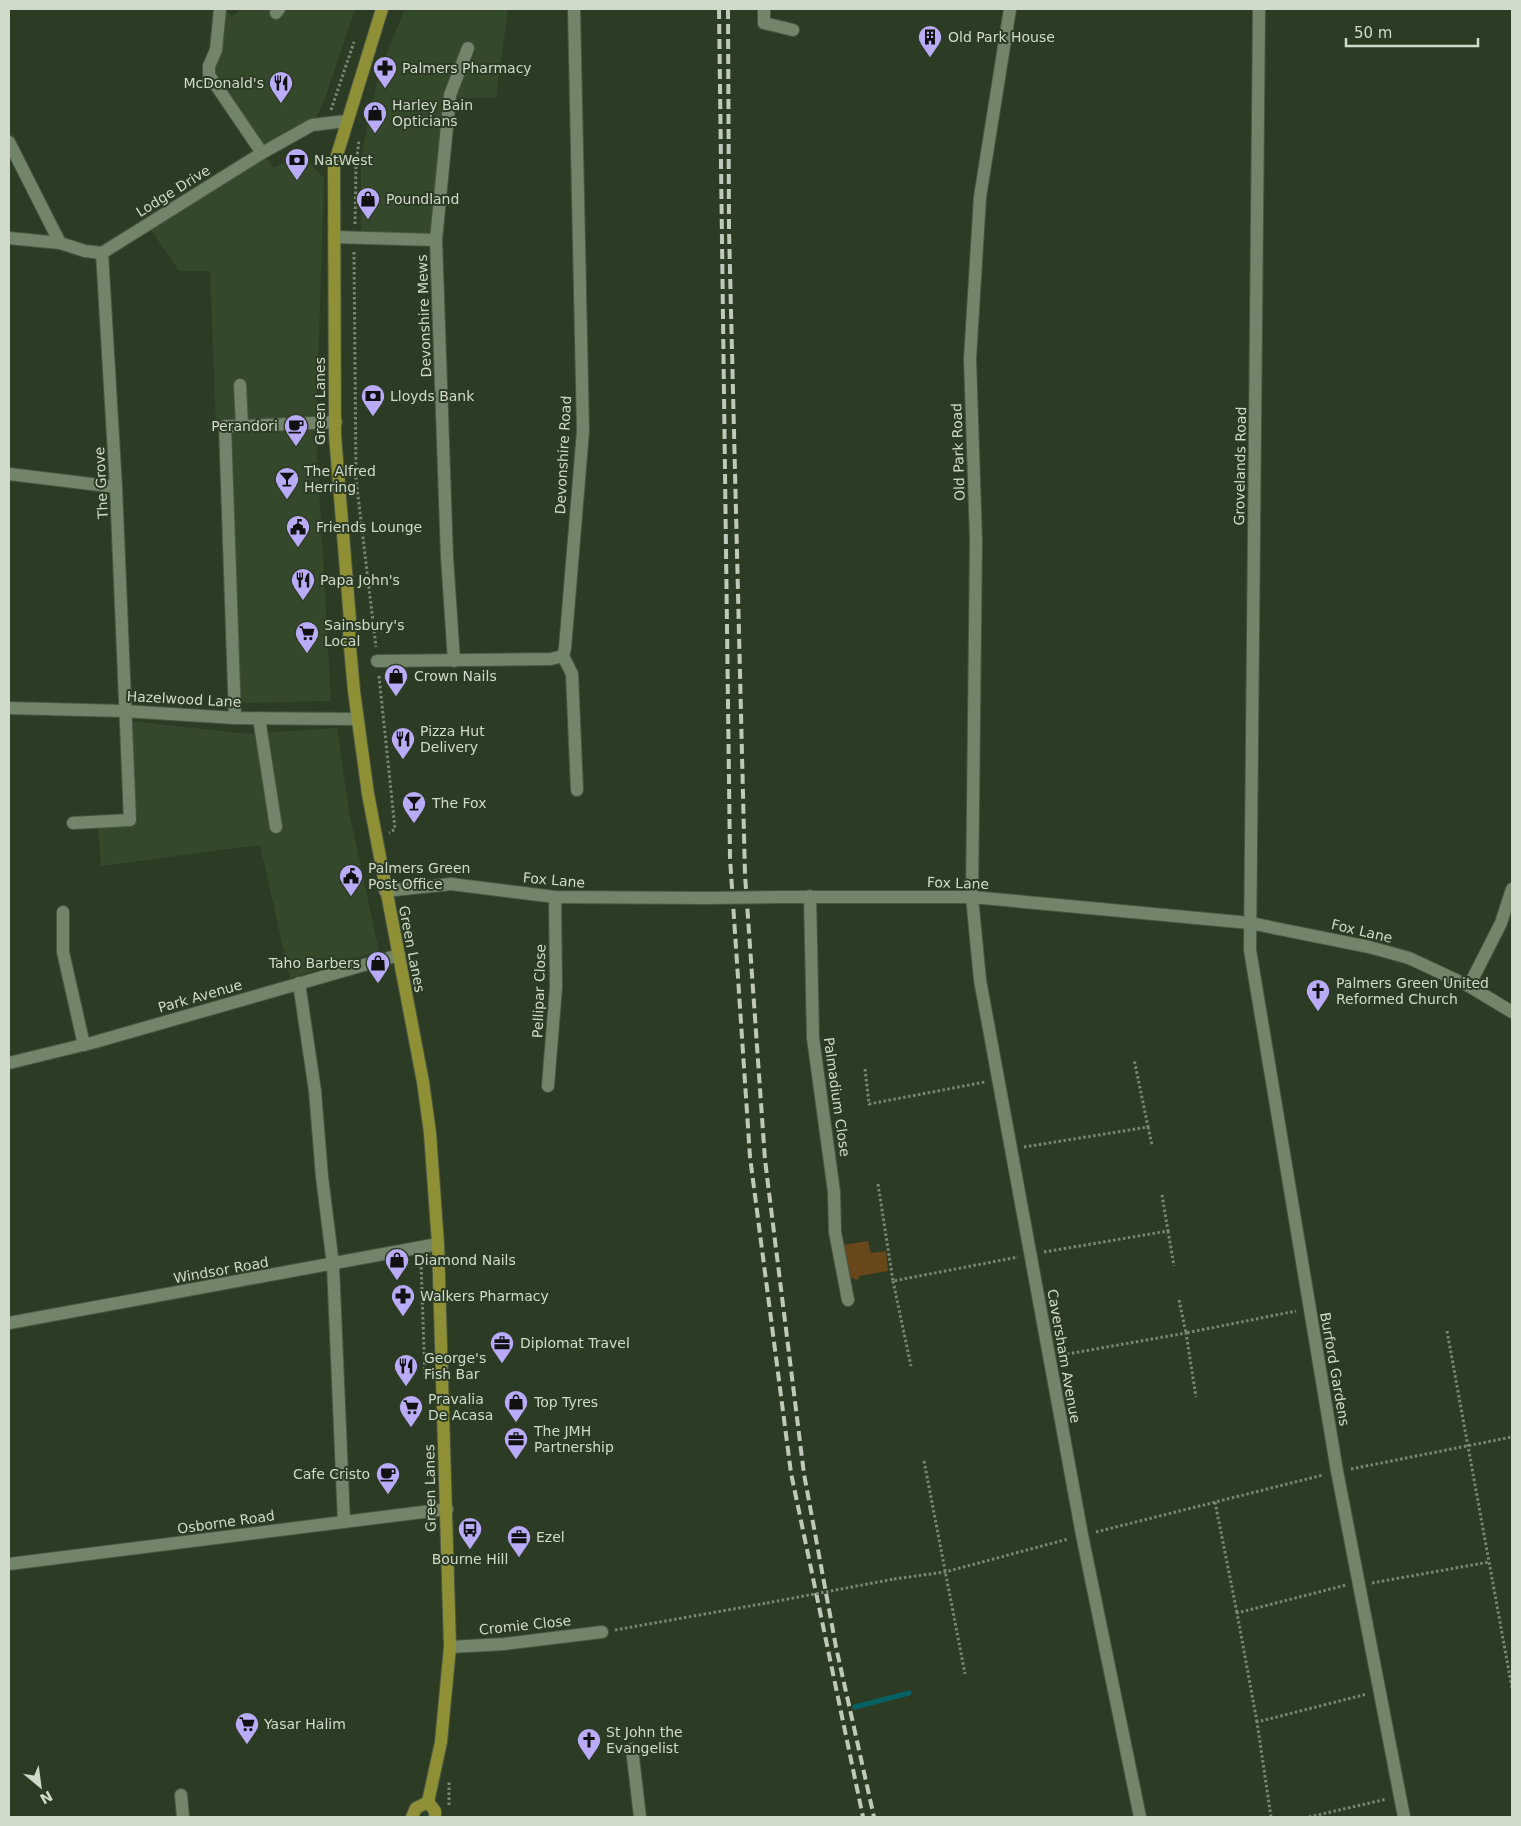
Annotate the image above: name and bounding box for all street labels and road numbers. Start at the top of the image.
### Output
street label: Lodge Drive [133,162,213,220]
street label: Devonshire Mews [414,254,434,378]
street label: Green Lanes [312,357,328,445]
street label: Devonshire Road [552,395,574,515]
street label: Old Park Road [948,403,968,501]
street label: Grovelands Road [1231,406,1249,526]
street label: The Grove [91,447,111,520]
street label: Hazelwood Lane [126,688,242,710]
street label: Fox Lane [522,869,586,891]
street label: Fox Lane [927,874,989,892]
street label: Green Lanes [396,904,428,994]
street label: Fox Lane [1330,916,1394,946]
street label: Pellipar Close [529,944,549,1038]
street label: Park Avenue [156,976,244,1016]
street label: Palmadium Close [821,1036,853,1158]
street label: Windsor Road [172,1254,270,1286]
street label: Caversham Avenue [1044,1288,1084,1424]
street label: Burford Gardens [1317,1311,1353,1427]
street label: Green Lanes [421,1444,439,1532]
street label: Osborne Road [176,1507,276,1537]
street label: Cromie Close [478,1612,572,1638]

